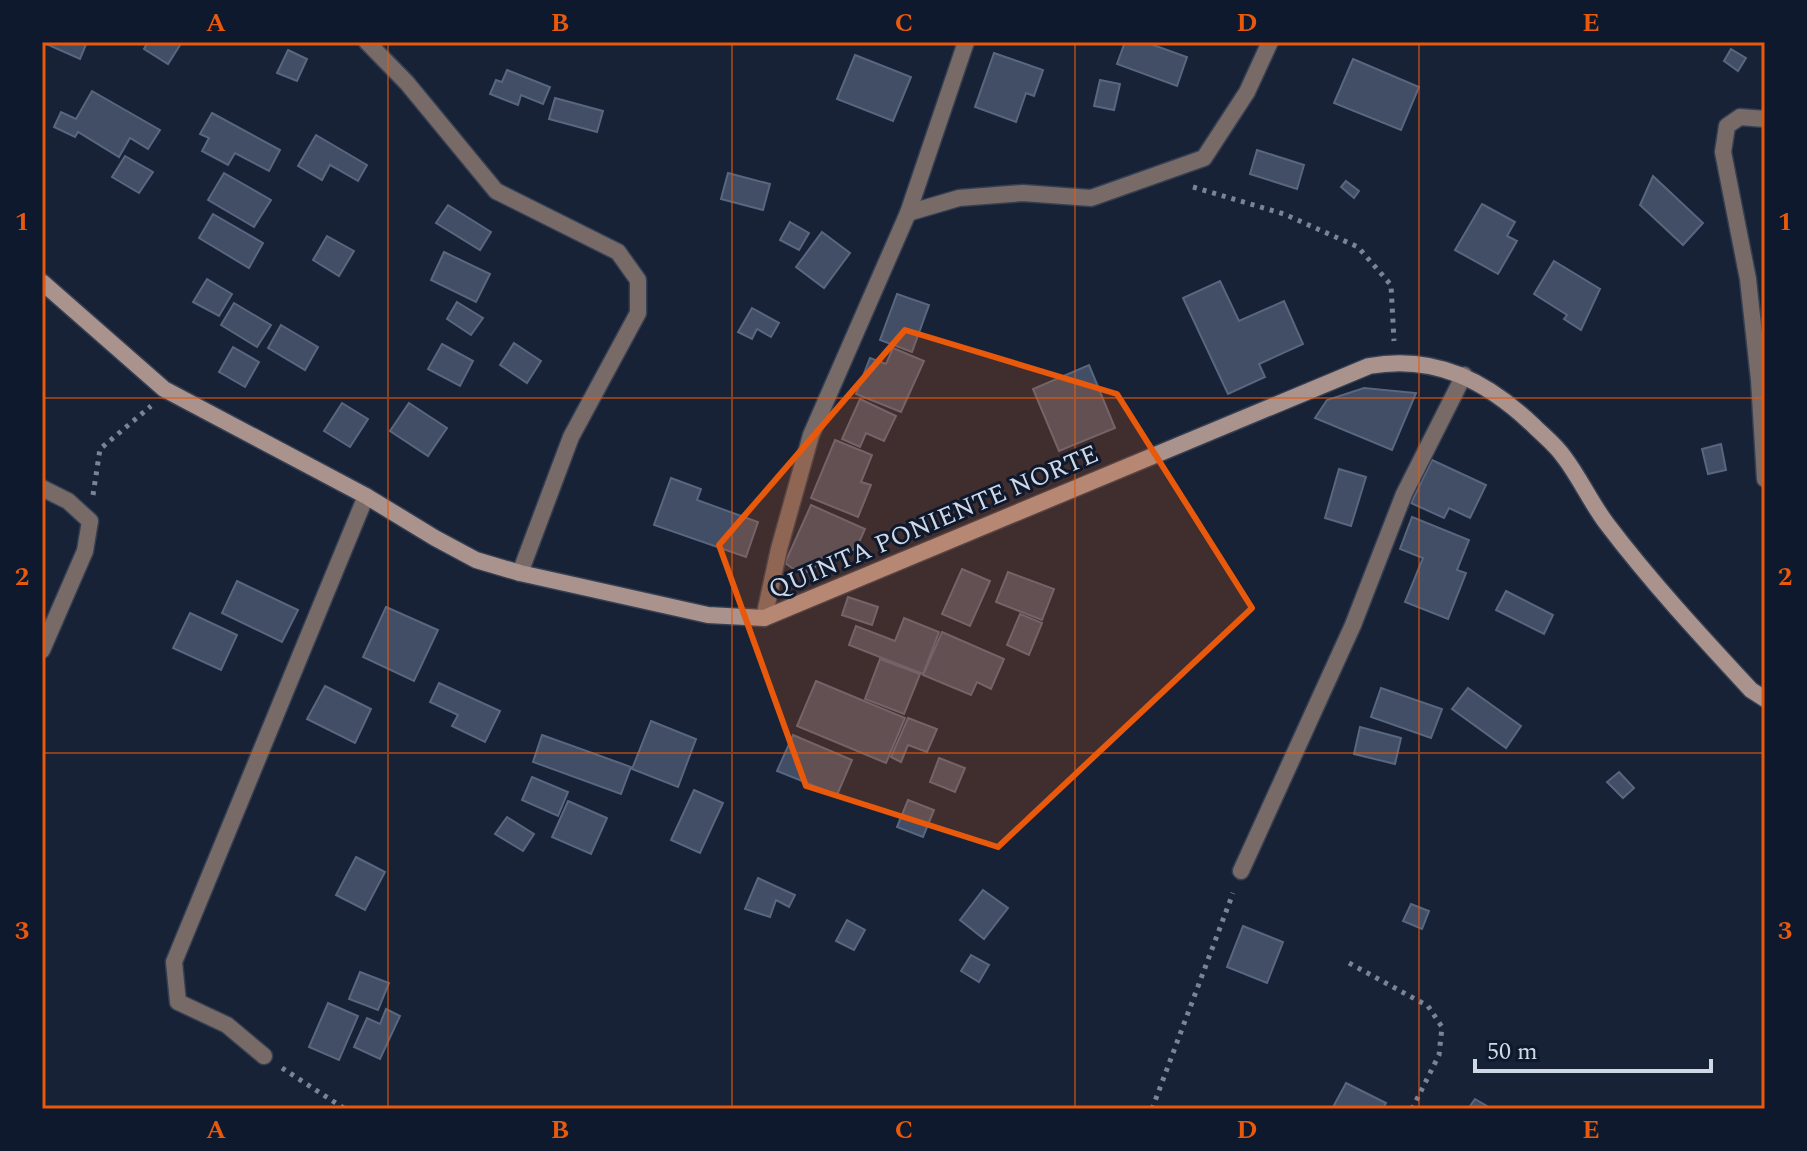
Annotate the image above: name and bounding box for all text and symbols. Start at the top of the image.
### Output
text: A [206,3,226,43]
text: B [551,3,569,43]
text: C [895,3,913,43]
text: D [1237,3,1257,43]
text: E [1582,3,1600,43]
text: 1 [15,202,29,242]
text: 1 [1778,202,1792,242]
street label: QUINTA PONIENTE NORTE [762,434,1105,610]
text: 2 [15,557,29,597]
text: 2 [1778,557,1792,597]
text: 3 [15,911,29,951]
text: 3 [1778,911,1792,951]
scale bar [1475,1023,1711,1073]
text: 50 m [1487,1034,1538,1070]
text: A [206,1110,226,1150]
text: B [551,1110,569,1150]
text: C [895,1110,913,1150]
text: D [1237,1110,1257,1150]
text: E [1582,1110,1600,1150]

